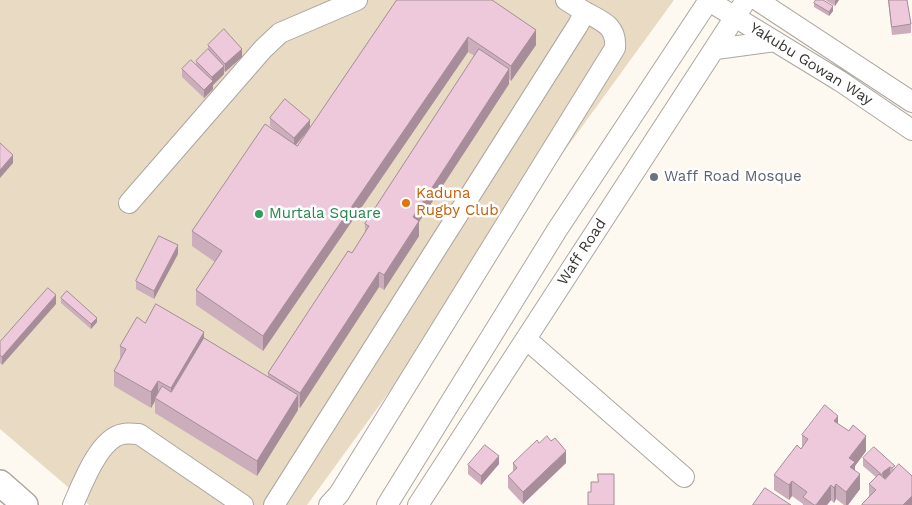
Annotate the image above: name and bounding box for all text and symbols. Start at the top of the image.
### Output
street label: Yakubu Gowan Way [746,19,876,109]
place label: Waff Road Mosque [664,168,802,186]
marker: Waff Road Mosque [648,171,660,183]
place label: Kaduna Rugby Club [416,185,499,220]
marker: Kaduna Rugby Club [400,197,412,209]
place label: Murtala Square [269,205,381,223]
marker: Murtala Square [253,208,265,220]
street label: Waff Road [554,215,610,289]

